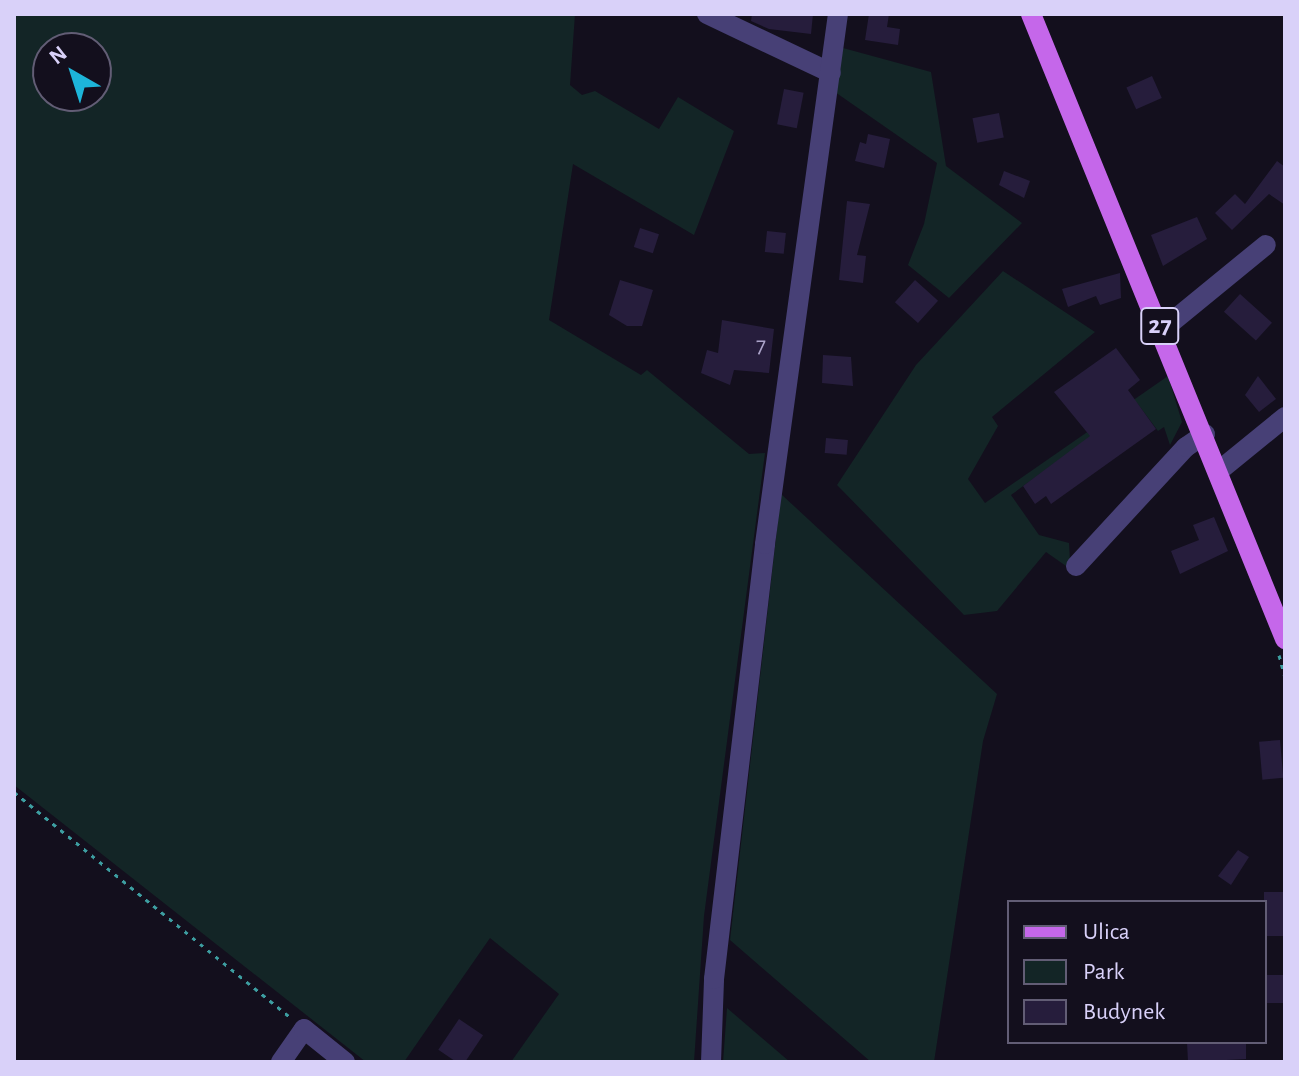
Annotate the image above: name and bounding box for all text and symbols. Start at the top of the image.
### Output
north arrow [32,32,112,112]
text: N [45,42,71,68]
road number: 27 [1140,304,1180,348]
house number: 7 [756,332,766,360]
legend [1007,900,1267,1044]
text: Ulica [1083,920,1130,944]
text: Park [1083,960,1124,984]
text: Budynek [1083,1000,1165,1024]

